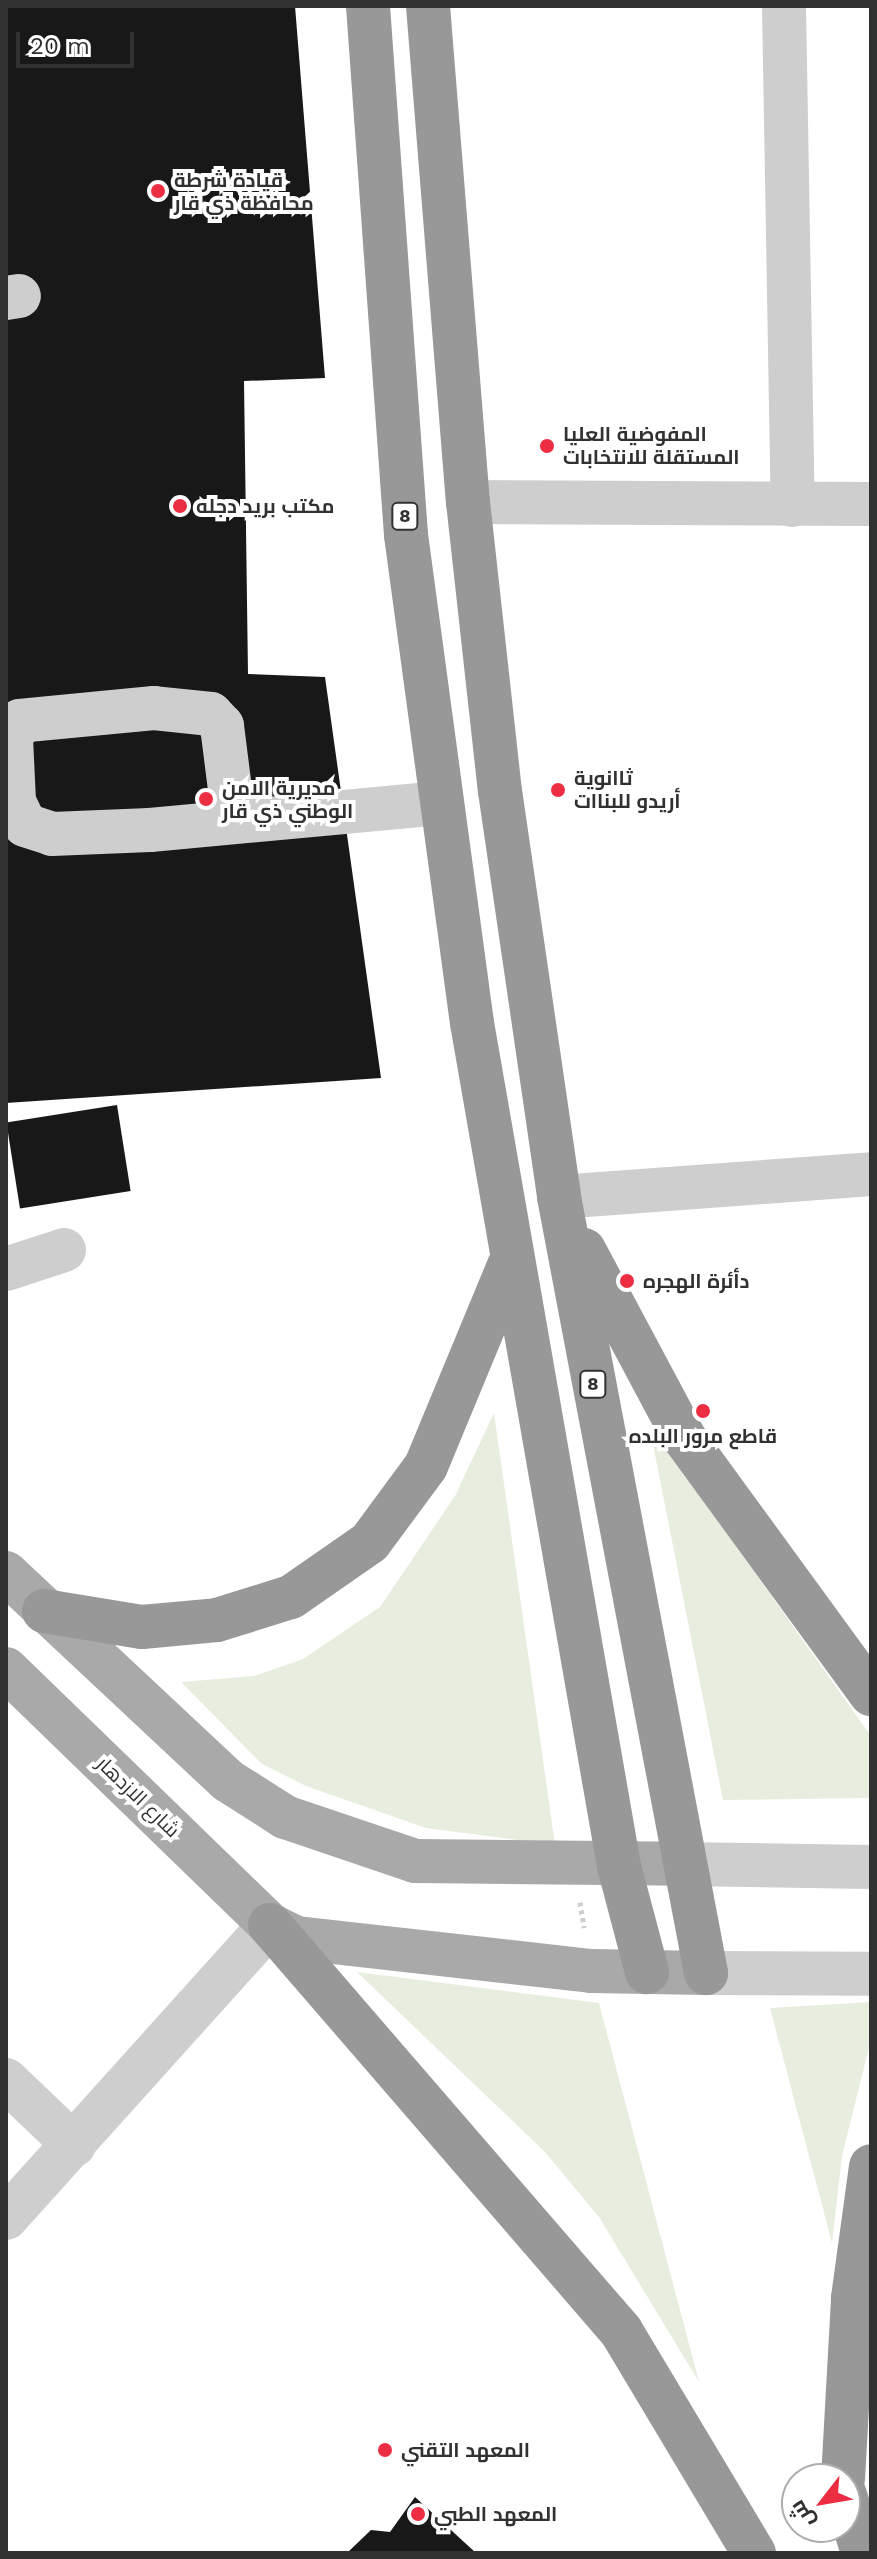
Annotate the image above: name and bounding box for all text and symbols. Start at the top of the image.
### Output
scale bar [20,16,138,66]
text: 20 m [30,32,90,60]
place label: قيادة شرطة محافظة ذي قار [174,168,314,215]
marker: قيادة شرطة محافظة ذي قار [149,182,167,200]
place label: المفوضية العليا المستقلة للانتخابات [563,422,740,469]
marker: المفوضية العليا المستقلة للانتخابات [538,437,556,455]
place label: مكتب بريد دجله [196,494,335,518]
marker: مكتب بريد دجله [171,497,189,515]
road number: 8 [391,502,419,530]
place label: ثاانوية أريدو للبناات [574,766,681,813]
place label: مديرية الامن الوطني ذي قار [222,776,353,823]
marker: ثاانوية أريدو للبناات [549,781,567,799]
marker: مديرية الامن الوطني ذي قار [197,790,215,808]
place label: دأئرة الهجره [643,1269,749,1293]
marker: دأئرة الهجره [618,1272,636,1290]
road number: 8 [579,1370,607,1398]
marker: قاطع مرور البلده [694,1402,712,1420]
place label: قاطع مرور البلده [629,1424,777,1448]
street label: شارع الازدهار [92,1752,184,1842]
place label: المعهد التقني [401,2438,530,2462]
marker: المعهد التقني [376,2441,394,2459]
north arrow [781,2463,861,2543]
text: ش [784,2496,820,2533]
place label: المعهد الطبي [434,2502,557,2526]
marker: المعهد الطبي [409,2505,427,2523]

